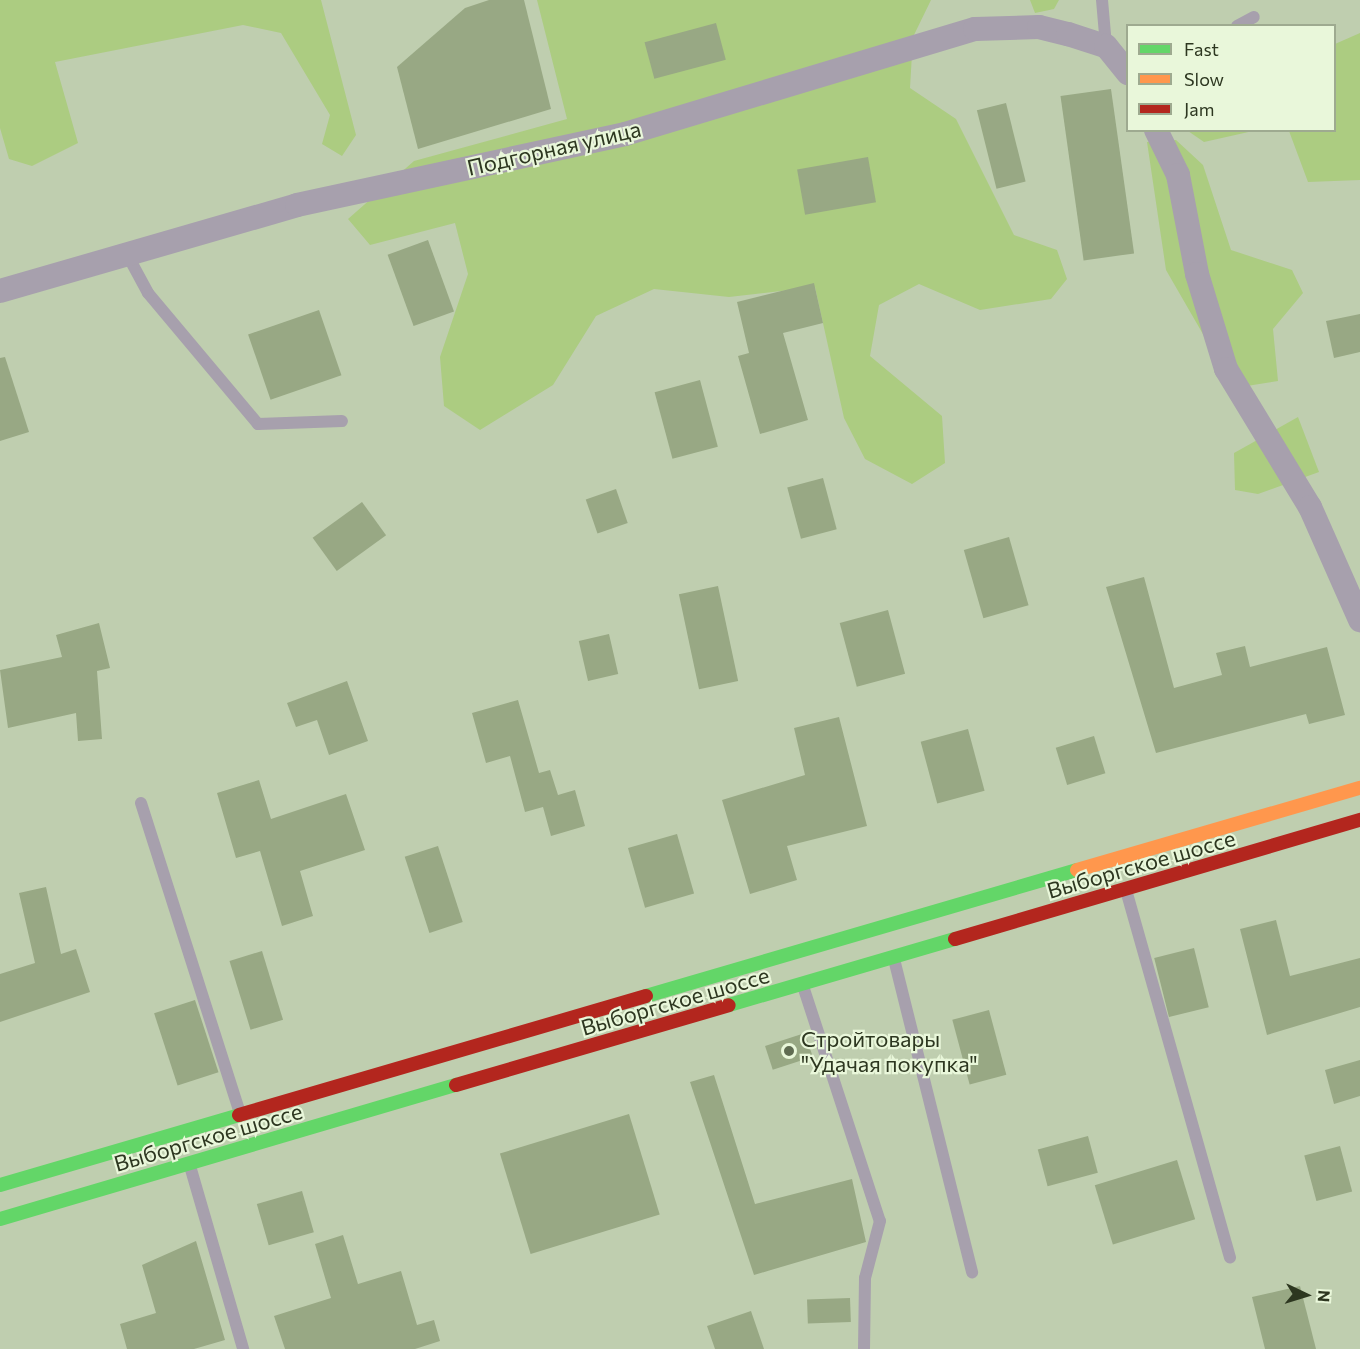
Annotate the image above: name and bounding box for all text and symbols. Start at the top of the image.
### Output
legend [1126,24,1336,132]
text: Fast [1184,38,1219,60]
text: Slow [1184,68,1224,90]
text: Jam [1184,98,1214,120]
street label: Подгорная улица [464,115,644,181]
street label: Выборгское шоссе [1044,824,1238,904]
street label: Выборгское шоссе [578,961,772,1041]
place label: Cтройтовары "Удачая покупка" [801,1025,978,1076]
marker: Cтройтовары "Удачая покупка" [782,1044,796,1058]
street label: Выборгское шоссе [111,1097,305,1177]
north arrow [1276,1265,1336,1325]
text: N [1315,1290,1334,1303]

